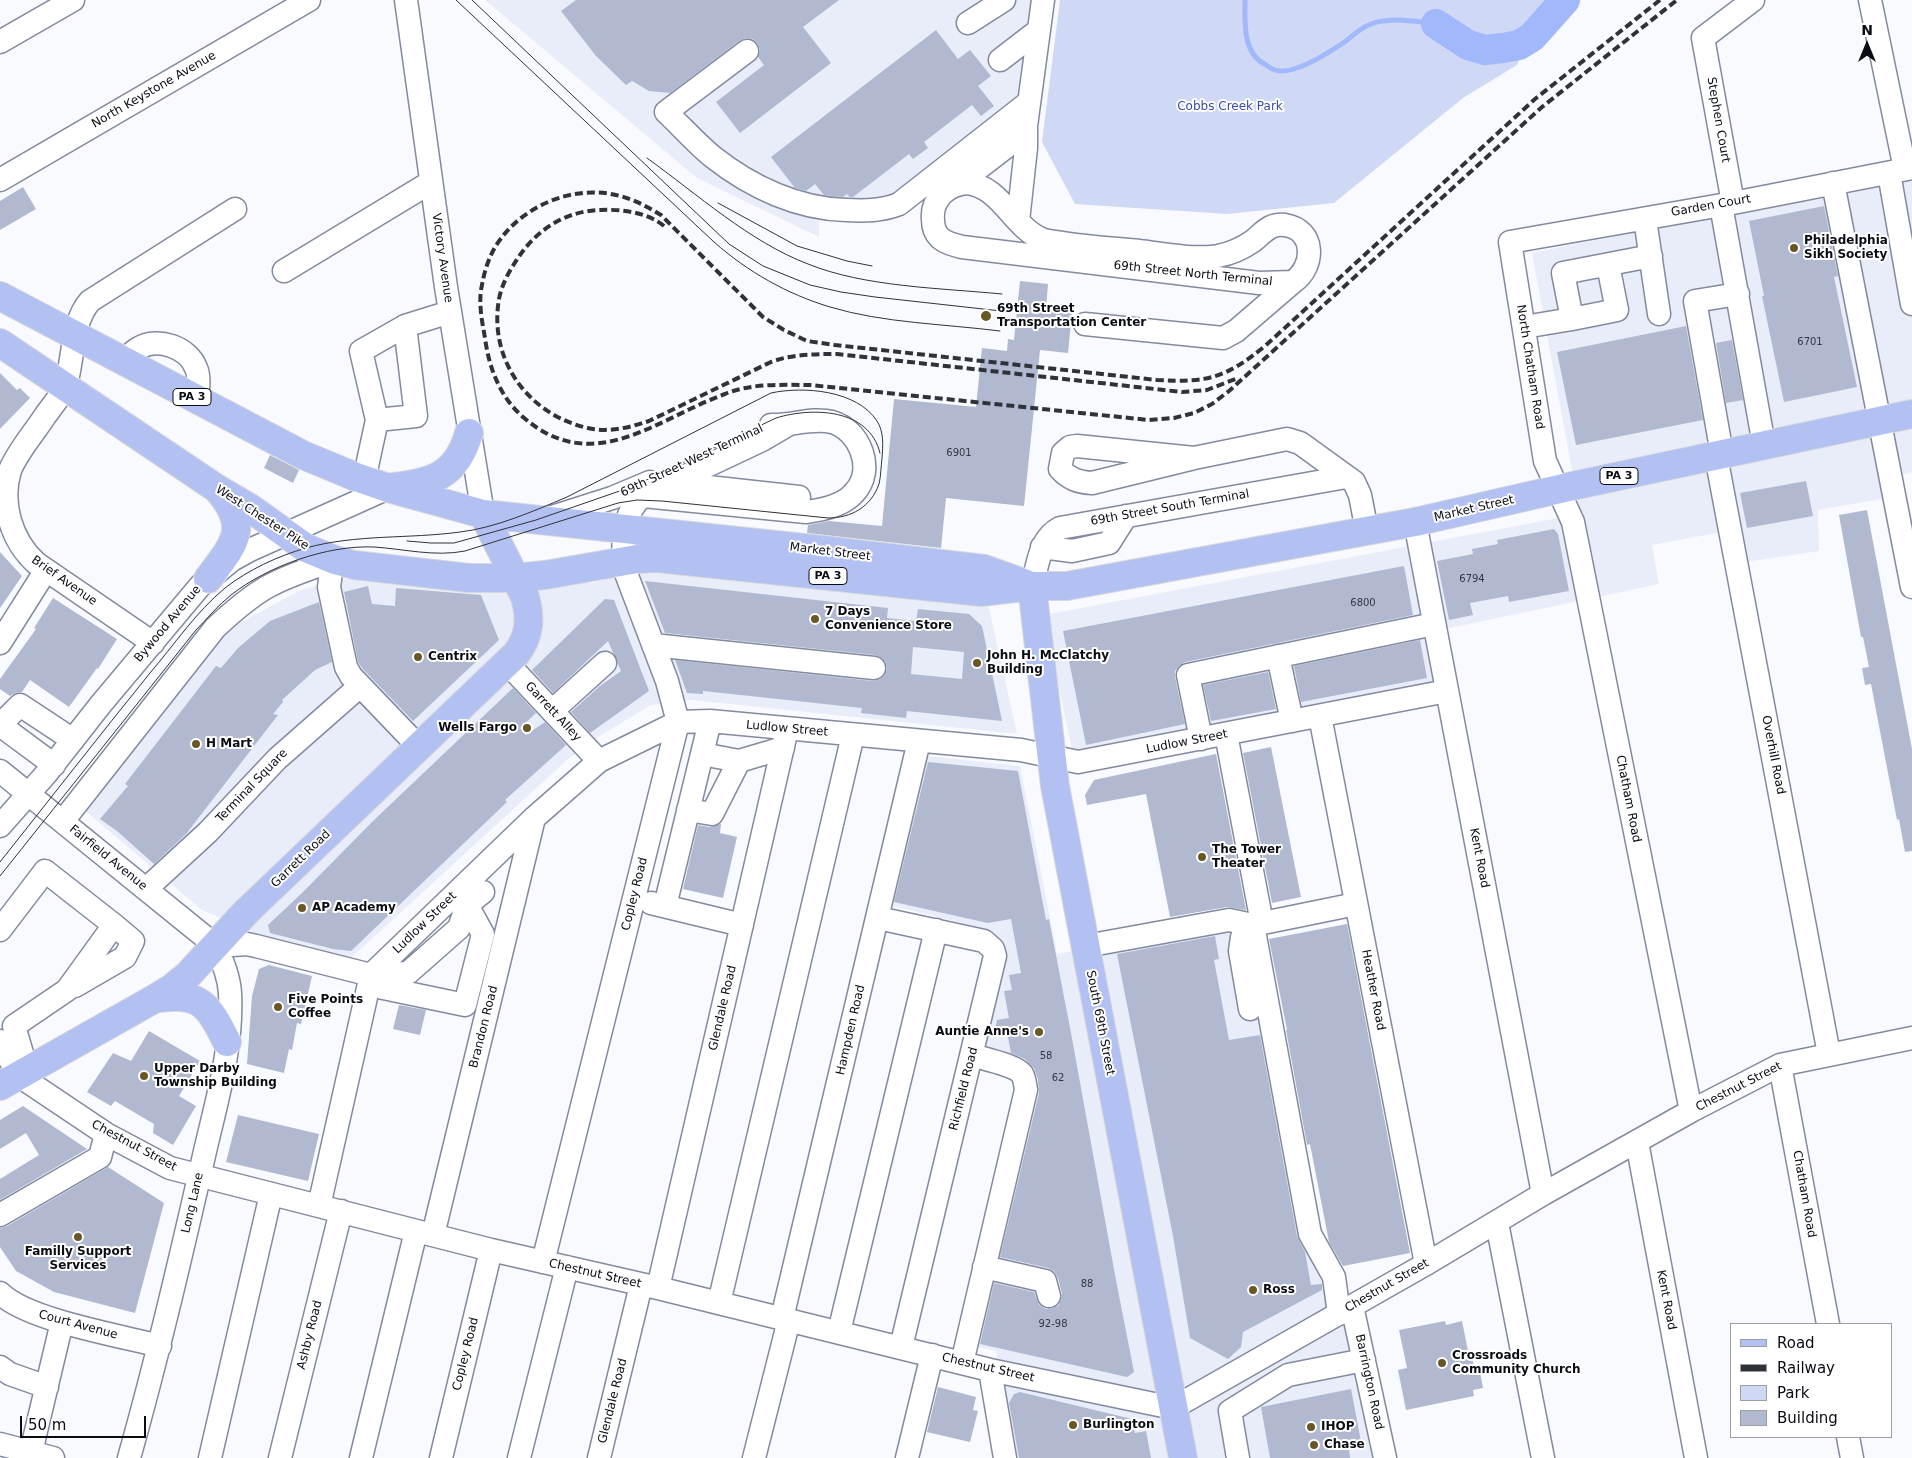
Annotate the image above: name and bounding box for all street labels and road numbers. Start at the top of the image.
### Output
street label: North Keystone Avenue [89,49,219,131]
street label: Stephen Court [1703,76,1733,164]
street label: Garden Court [1670,192,1752,220]
street label: Victory Avenue [429,212,455,304]
street label: 69th Street North Terminal [1113,258,1273,290]
street label: North Chatham Road [1513,304,1547,430]
road number: PA 3 [173,388,211,406]
street label: 69th Street West Terminal [618,422,766,500]
road number: PA 3 [1600,468,1638,484]
street label: West Chester Pike [213,483,311,553]
street label: 69th Street South Terminal [1089,487,1251,529]
street label: Market Street [1433,493,1515,525]
street label: Market Street [789,540,871,564]
street label: Brief Avenue [29,553,99,609]
road number: PA 3 [809,568,847,584]
street label: Bywood Avenue [132,583,204,665]
street label: Garrett Alley [522,679,584,745]
street label: Overhill Road [1758,714,1788,796]
street label: Ludlow Street [745,718,829,740]
street label: Ludlow Street [1145,727,1229,757]
street label: Terminal Square [213,746,291,826]
street label: Chatham Road [1612,754,1644,844]
street label: Fairfield Avenue [66,822,150,894]
street label: Garrett Road [268,827,334,891]
street label: Kent Road [1466,827,1492,889]
street label: Copley Road [619,856,651,932]
street label: Ludlow Street [390,889,460,957]
street label: Heather Road [1358,948,1388,1032]
street label: Glendale Road [706,964,740,1052]
street label: South 69th Street [1083,969,1117,1077]
street label: Hampden Road [834,983,868,1077]
street label: Brandon Road [467,984,501,1070]
street label: Richfield Road [947,1046,981,1132]
street label: Chestnut Street [1694,1059,1784,1115]
street label: Chestnut Street [89,1117,179,1175]
street label: Chatham Road [1789,1149,1819,1239]
street label: Long Lane [179,1171,207,1235]
street label: Chestnut Street [547,1256,643,1292]
street label: Chestnut Street [1342,1256,1432,1316]
street label: Kent Road [1653,1269,1679,1331]
street label: Ashby Road [294,1299,326,1371]
street label: Court Avenue [37,1308,119,1342]
street label: Copley Road [450,1316,482,1392]
street label: Barrington Road [1352,1333,1386,1431]
street label: Chestnut Street [940,1350,1036,1386]
street label: Glendale Road [595,1357,631,1445]

